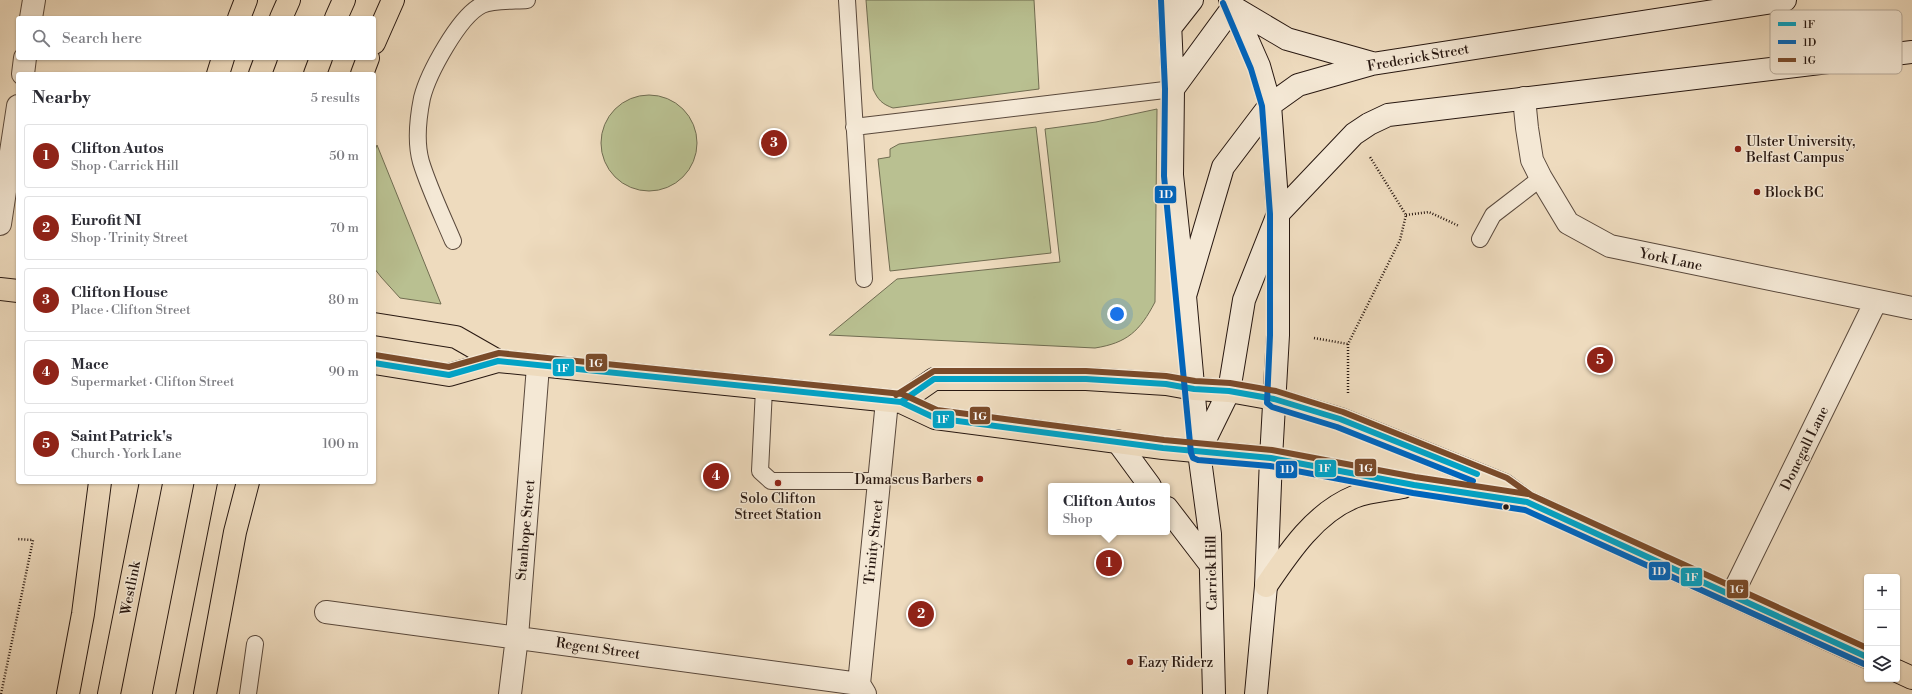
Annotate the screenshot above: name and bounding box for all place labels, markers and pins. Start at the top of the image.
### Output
pin: 3 [761,128,787,158]
place label: Ulster University, Belfast Campus [1745,133,1855,167]
marker: Ulster University, Belfast Campus [1733,144,1743,154]
place label: Block BC [1764,184,1824,202]
marker: Block BC [1752,187,1762,197]
pin: 5 [1587,345,1613,375]
pin: 4 [703,461,729,491]
place label: Damascus Barbers [854,471,972,489]
marker: Damascus Barbers [975,474,985,484]
marker: Solo Clifton Street Station [773,478,783,488]
place label: Solo Clifton Street Station [735,490,822,524]
unlabelled marker [1501,502,1511,512]
pin: 1 [1096,548,1122,578]
pin: 2 [908,599,934,629]
place label: Eazy Riderz [1138,654,1214,672]
marker: Eazy Riderz [1125,657,1135,667]

